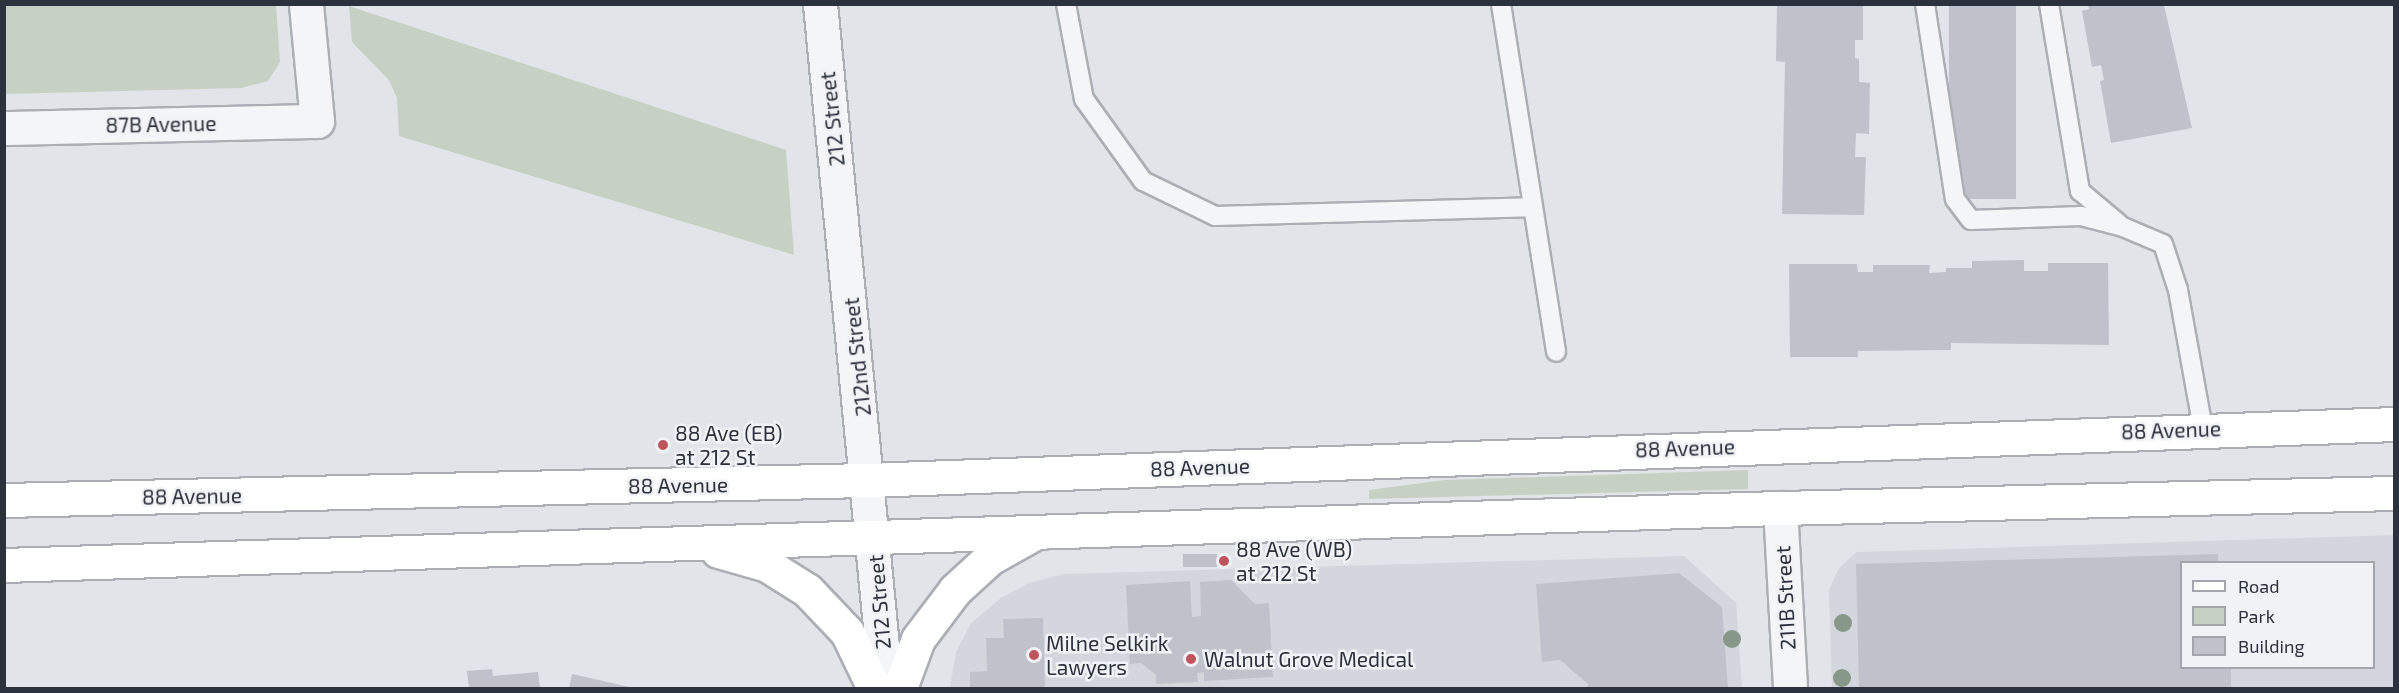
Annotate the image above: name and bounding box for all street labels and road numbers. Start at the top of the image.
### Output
street label: 212 Street [815,70,849,168]
street label: 87B Avenue [105,110,217,138]
street label: 212nd Street [838,296,876,418]
street label: 88 Avenue [2120,416,2222,444]
street label: 88 Avenue [1634,434,1736,462]
street label: 88 Avenue [1149,453,1251,481]
street label: 88 Avenue [628,472,728,498]
street label: 88 Avenue [142,483,242,509]
street label: 211B Street [1770,545,1800,651]
street label: 212 Street [862,554,896,650]

